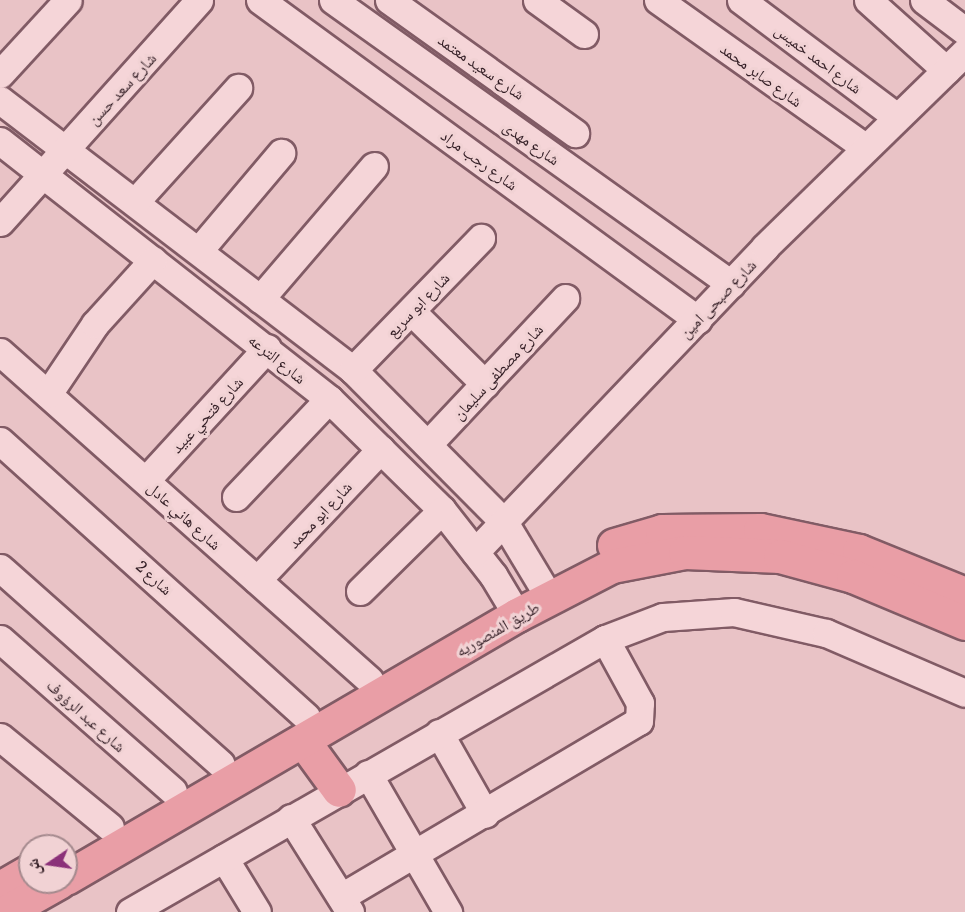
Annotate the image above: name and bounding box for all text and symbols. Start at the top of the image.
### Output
street label: شارع احمد خميس [772,19,866,97]
street label: شارع سعيد معتمد [435,29,529,103]
street label: شارع صابر محمد [717,38,807,110]
street label: شارع سعد حسن [83,48,159,128]
street label: شارع مهدى [500,116,564,168]
street label: شارع رجب مراد [438,125,522,193]
street label: شارع صبحى امين [675,255,759,341]
street label: شارع ابو سريع [381,268,453,340]
street label: شارع مصطفى سليمان [448,319,546,423]
street label: شارع الترعه [245,329,311,387]
street label: شارع فتحي عبيد [166,372,246,456]
street label: شارع ابو محمد [283,476,355,552]
street label: شارع هاني عادل [144,477,226,553]
street label: شارع 2 [133,556,177,598]
street label: طريق المنصوريه [452,596,542,660]
street label: شارع عبد الرؤوف [44,675,130,755]
north arrow [18,834,78,894]
text: ش [19,857,46,879]

